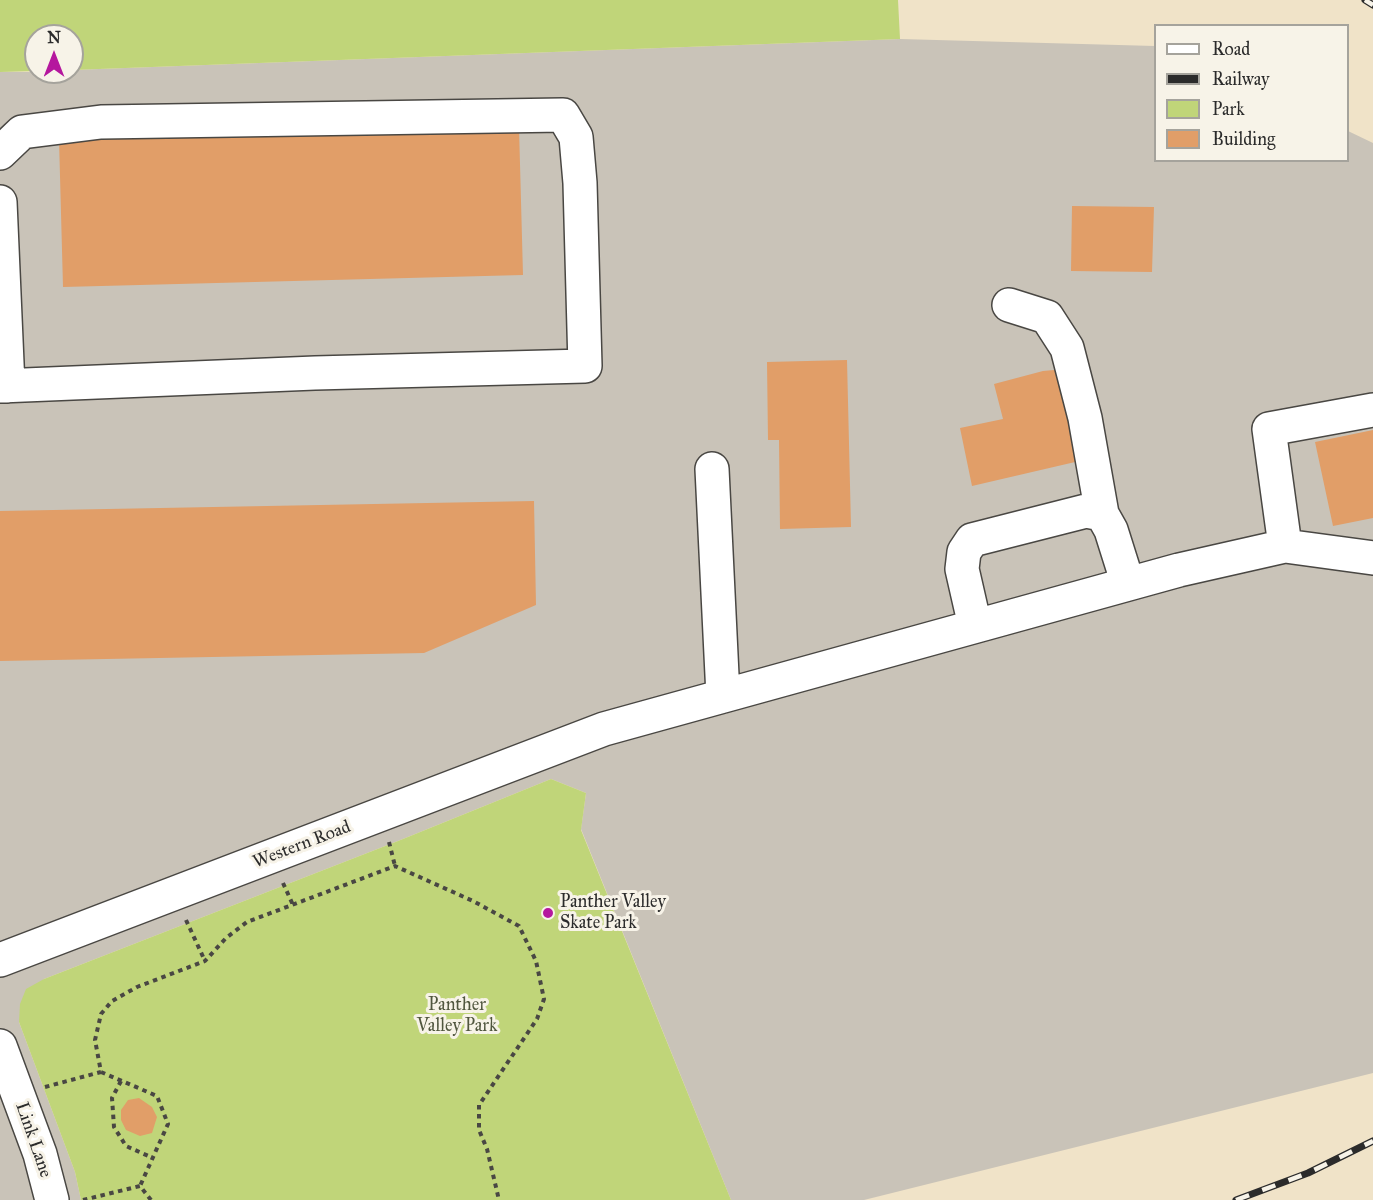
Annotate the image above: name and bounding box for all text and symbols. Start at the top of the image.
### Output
north arrow [24,24,84,84]
legend [1154,24,1349,162]
text: N [47,28,61,47]
text: Road [1212,38,1250,60]
text: Railway [1212,68,1269,90]
text: Park [1212,98,1245,120]
text: Building [1212,128,1275,150]
street label: Western Road [250,816,354,874]
place label: Panther Valley Skate Park [560,892,666,934]
marker: Panther Valley Skate Park [541,906,555,920]
park label: Panther Valley Park [417,995,497,1038]
street label: Link Lane [10,1099,56,1181]

